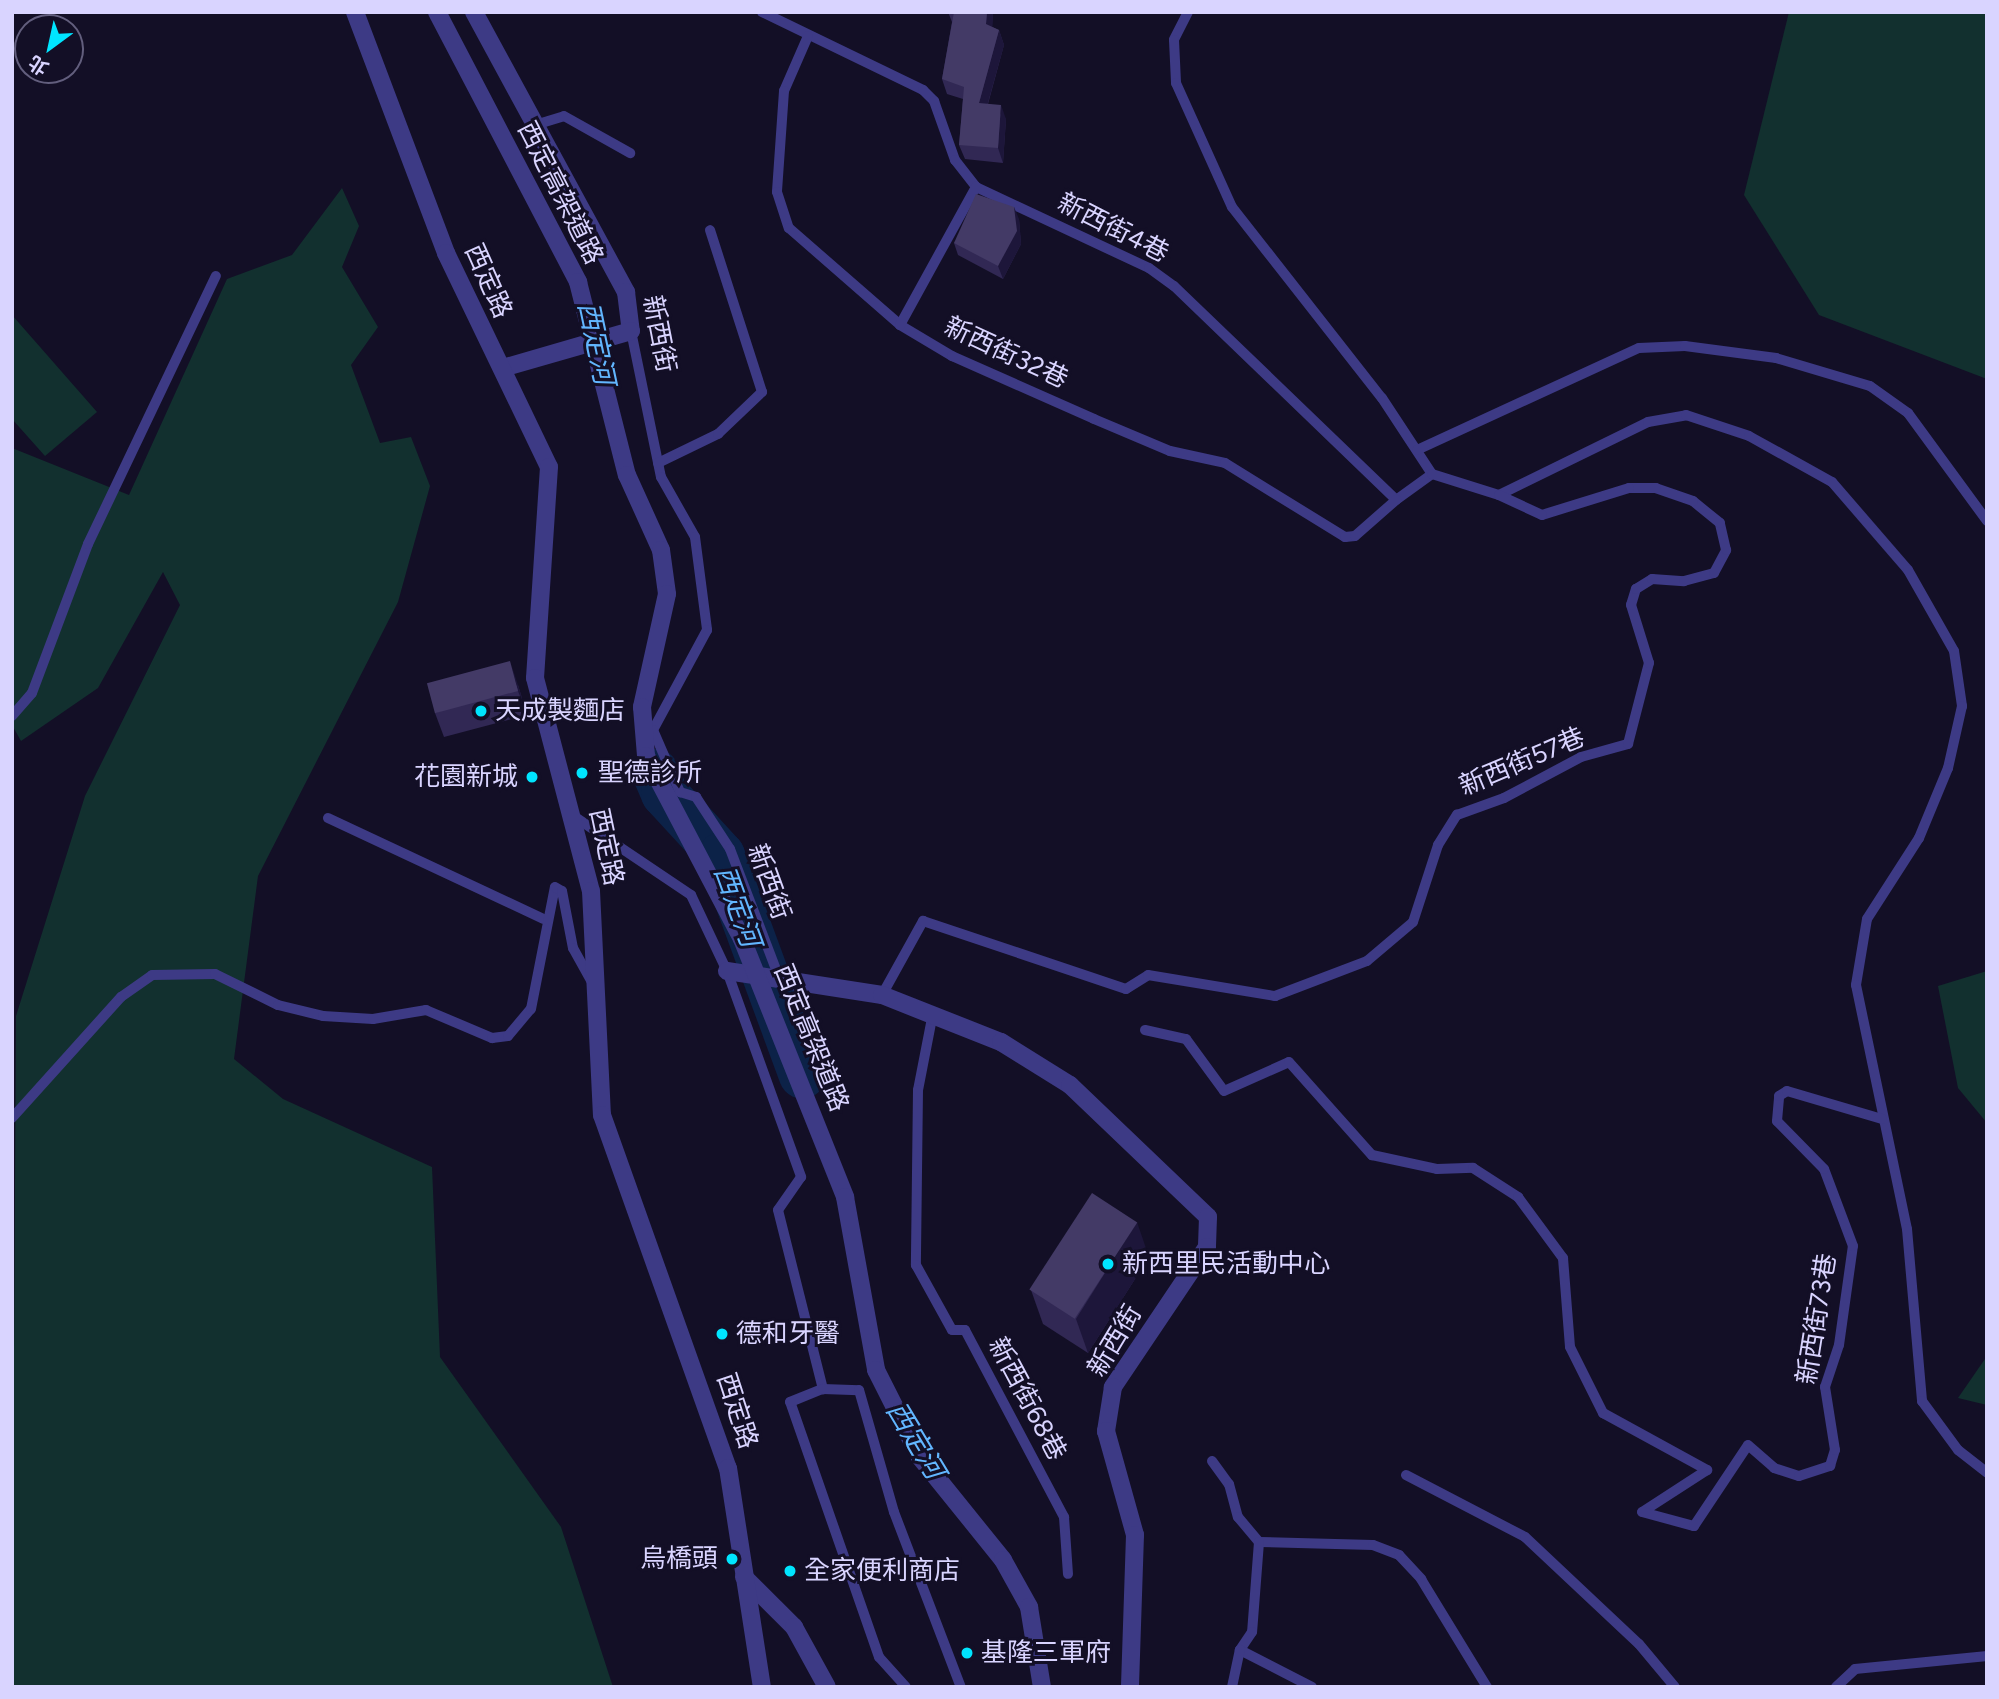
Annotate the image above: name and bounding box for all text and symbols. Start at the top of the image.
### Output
north arrow [14,14,84,84]
text: 北 [24,51,53,80]
street label: 西定高架道路 [511,116,609,270]
street label: 新西街4巷 [1052,187,1174,269]
street label: 西定路 [458,239,518,323]
street label: 新西街 [636,293,682,375]
water label: 西定河 [572,298,622,388]
street label: 新西街32巷 [939,311,1073,395]
place label: 天成製麵店 [495,695,625,727]
marker: 天成製麵店 [473,703,489,719]
street label: 新西街57巷 [1455,722,1589,802]
place label: 聖德診所 [598,757,702,789]
place label: 花園新城 [414,761,518,793]
marker: 聖德診所 [572,763,592,783]
marker: 花園新城 [524,769,540,785]
street label: 西定路 [583,806,629,888]
street label: 新西街 [741,840,797,924]
water label: 西定河 [708,861,768,951]
street label: 西定高架道路 [767,960,855,1116]
place label: 新西里民活動中心 [1122,1248,1330,1280]
street label: 新西街73巷 [1791,1251,1843,1387]
marker: 新西里民活動中心 [1100,1256,1116,1272]
street label: 新西街 [1082,1300,1148,1382]
place label: 德和牙醫 [736,1318,840,1350]
marker: 德和牙醫 [714,1326,730,1342]
street label: 新西街68巷 [982,1332,1072,1466]
street label: 西定路 [710,1369,764,1453]
water label: 西定河 [880,1395,952,1485]
place label: 烏橋頭 [640,1543,718,1575]
marker: 烏橋頭 [724,1551,740,1567]
place label: 全家便利商店 [804,1555,960,1587]
marker: 全家便利商店 [782,1563,798,1579]
place label: 基隆三軍府 [981,1637,1111,1669]
marker: 基隆三軍府 [959,1645,975,1661]

